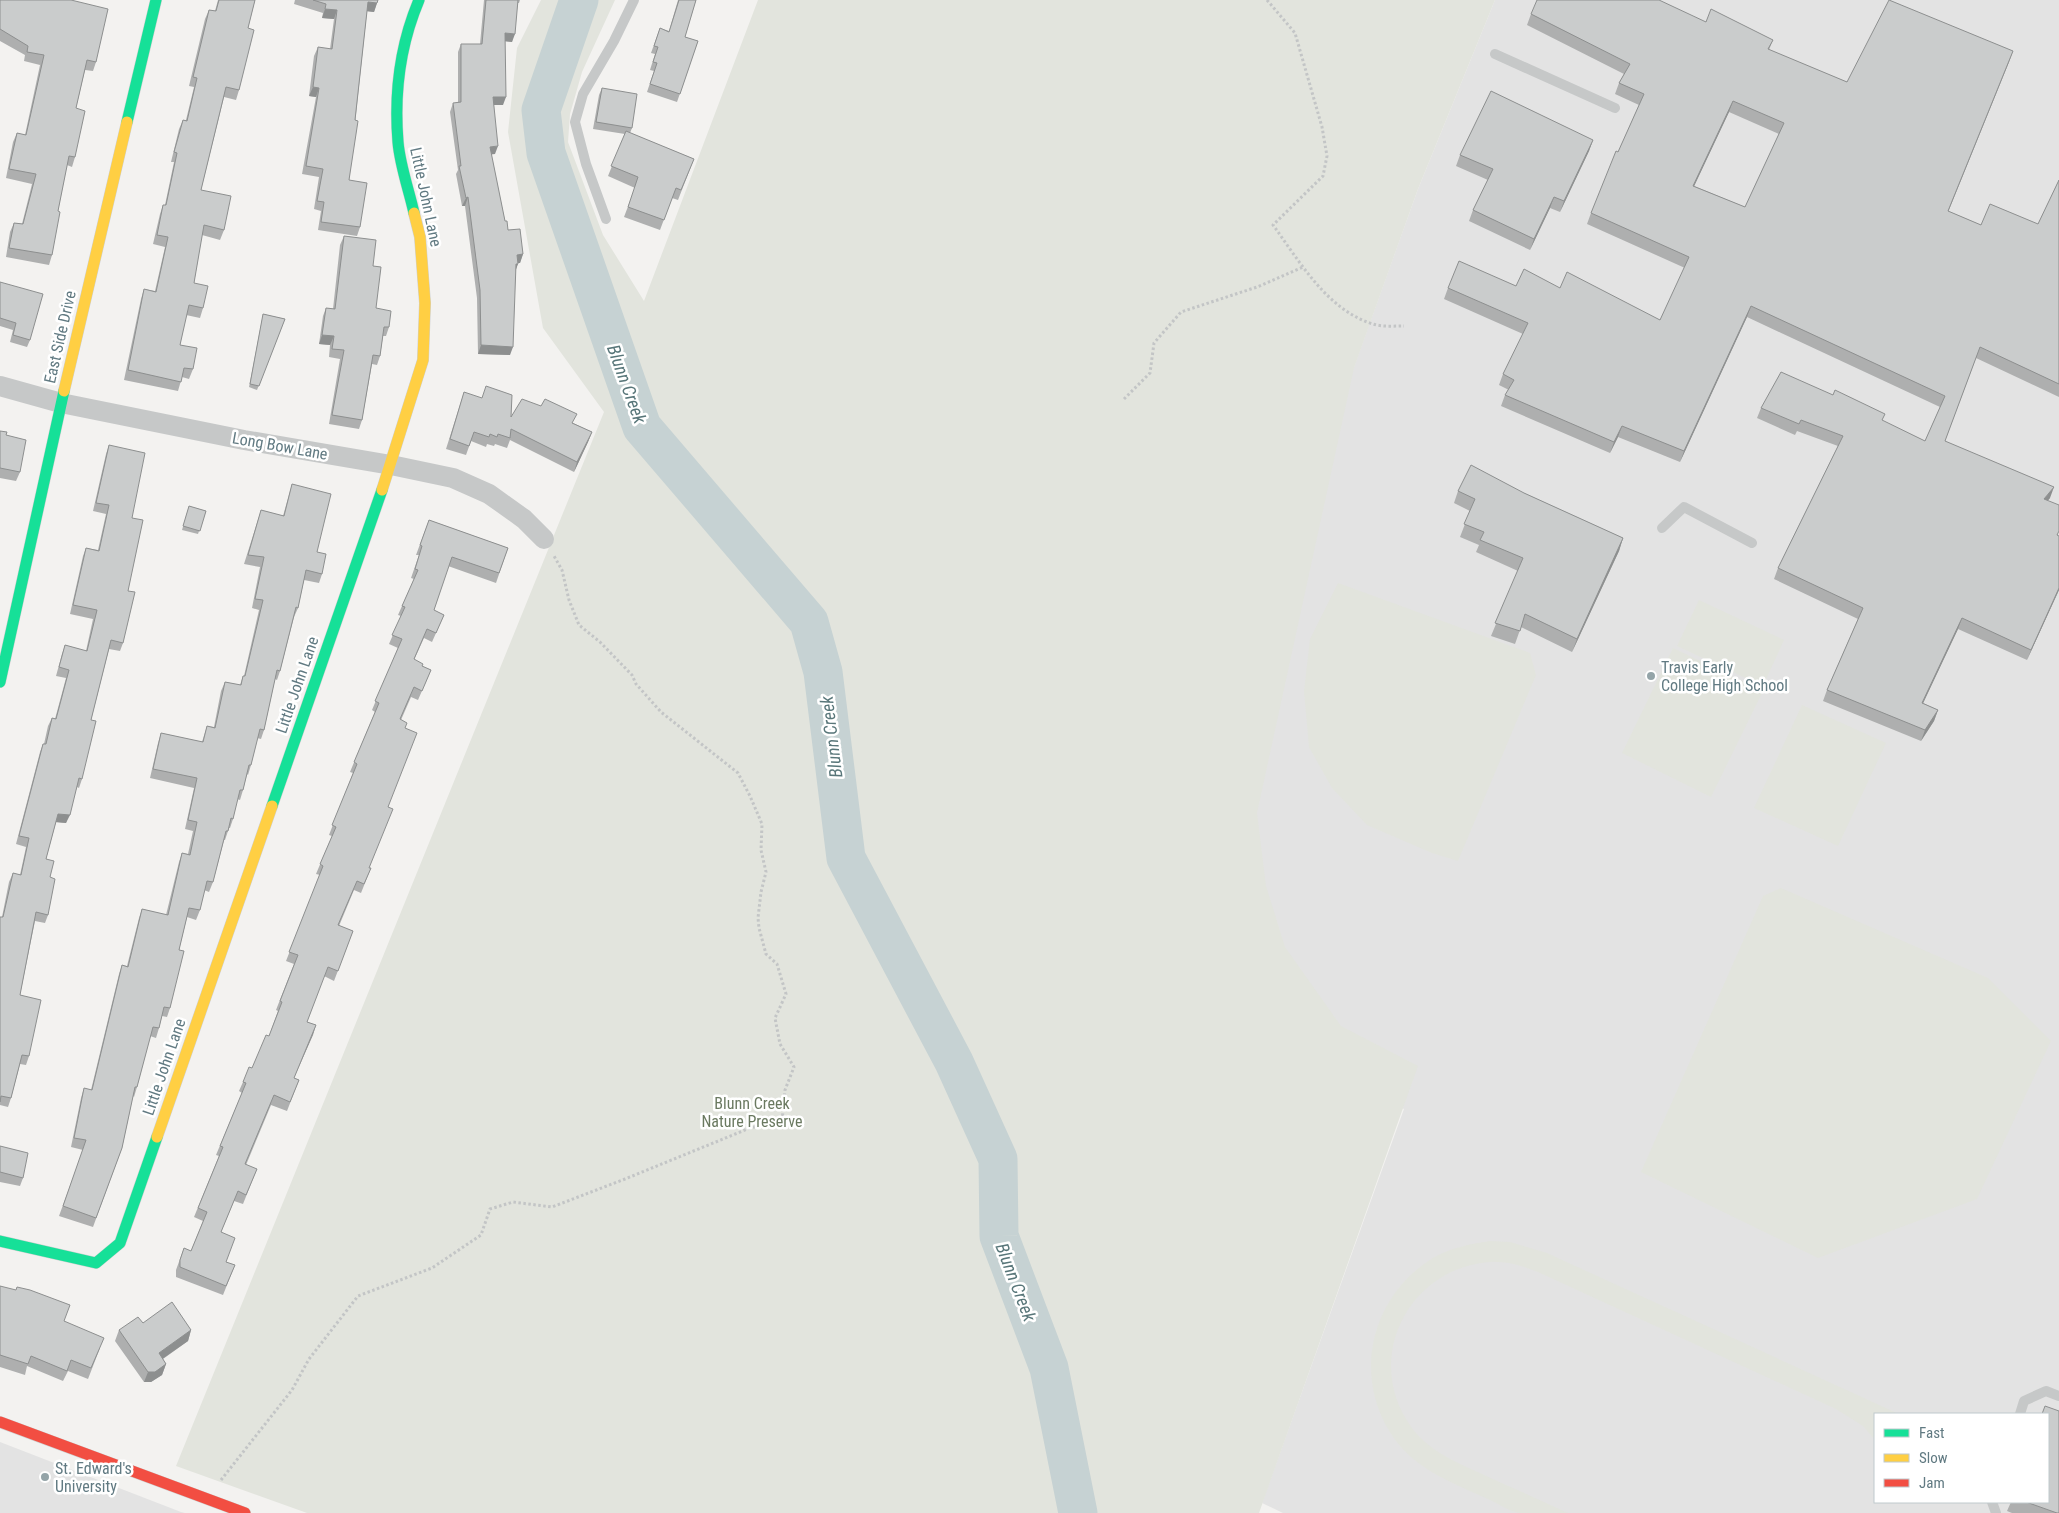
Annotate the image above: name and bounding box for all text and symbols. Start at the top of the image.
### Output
street label: Little John Lane [406,146,446,248]
street label: East Side Drive [40,289,80,385]
water label: Blunn Creek [603,342,651,427]
street label: Long Bow Lane [231,428,329,464]
street label: Little John Lane [272,634,322,736]
place label: Travis Early College High School [1661,658,1788,695]
marker: Travis Early College High School [1645,670,1657,682]
water label: Blunn Creek [815,694,846,779]
street label: Little John Lane [139,1016,189,1118]
park label: Blunn Creek Nature Preserve [701,1094,803,1131]
water label: Blunn Creek [991,1240,1041,1325]
legend [1874,1413,2049,1503]
text: Fast [1919,1424,1944,1442]
text: Slow [1919,1449,1948,1467]
place label: St. Edward's University [55,1459,132,1496]
marker: St. Edward's University [39,1471,51,1483]
text: Jam [1919,1474,1945,1492]

